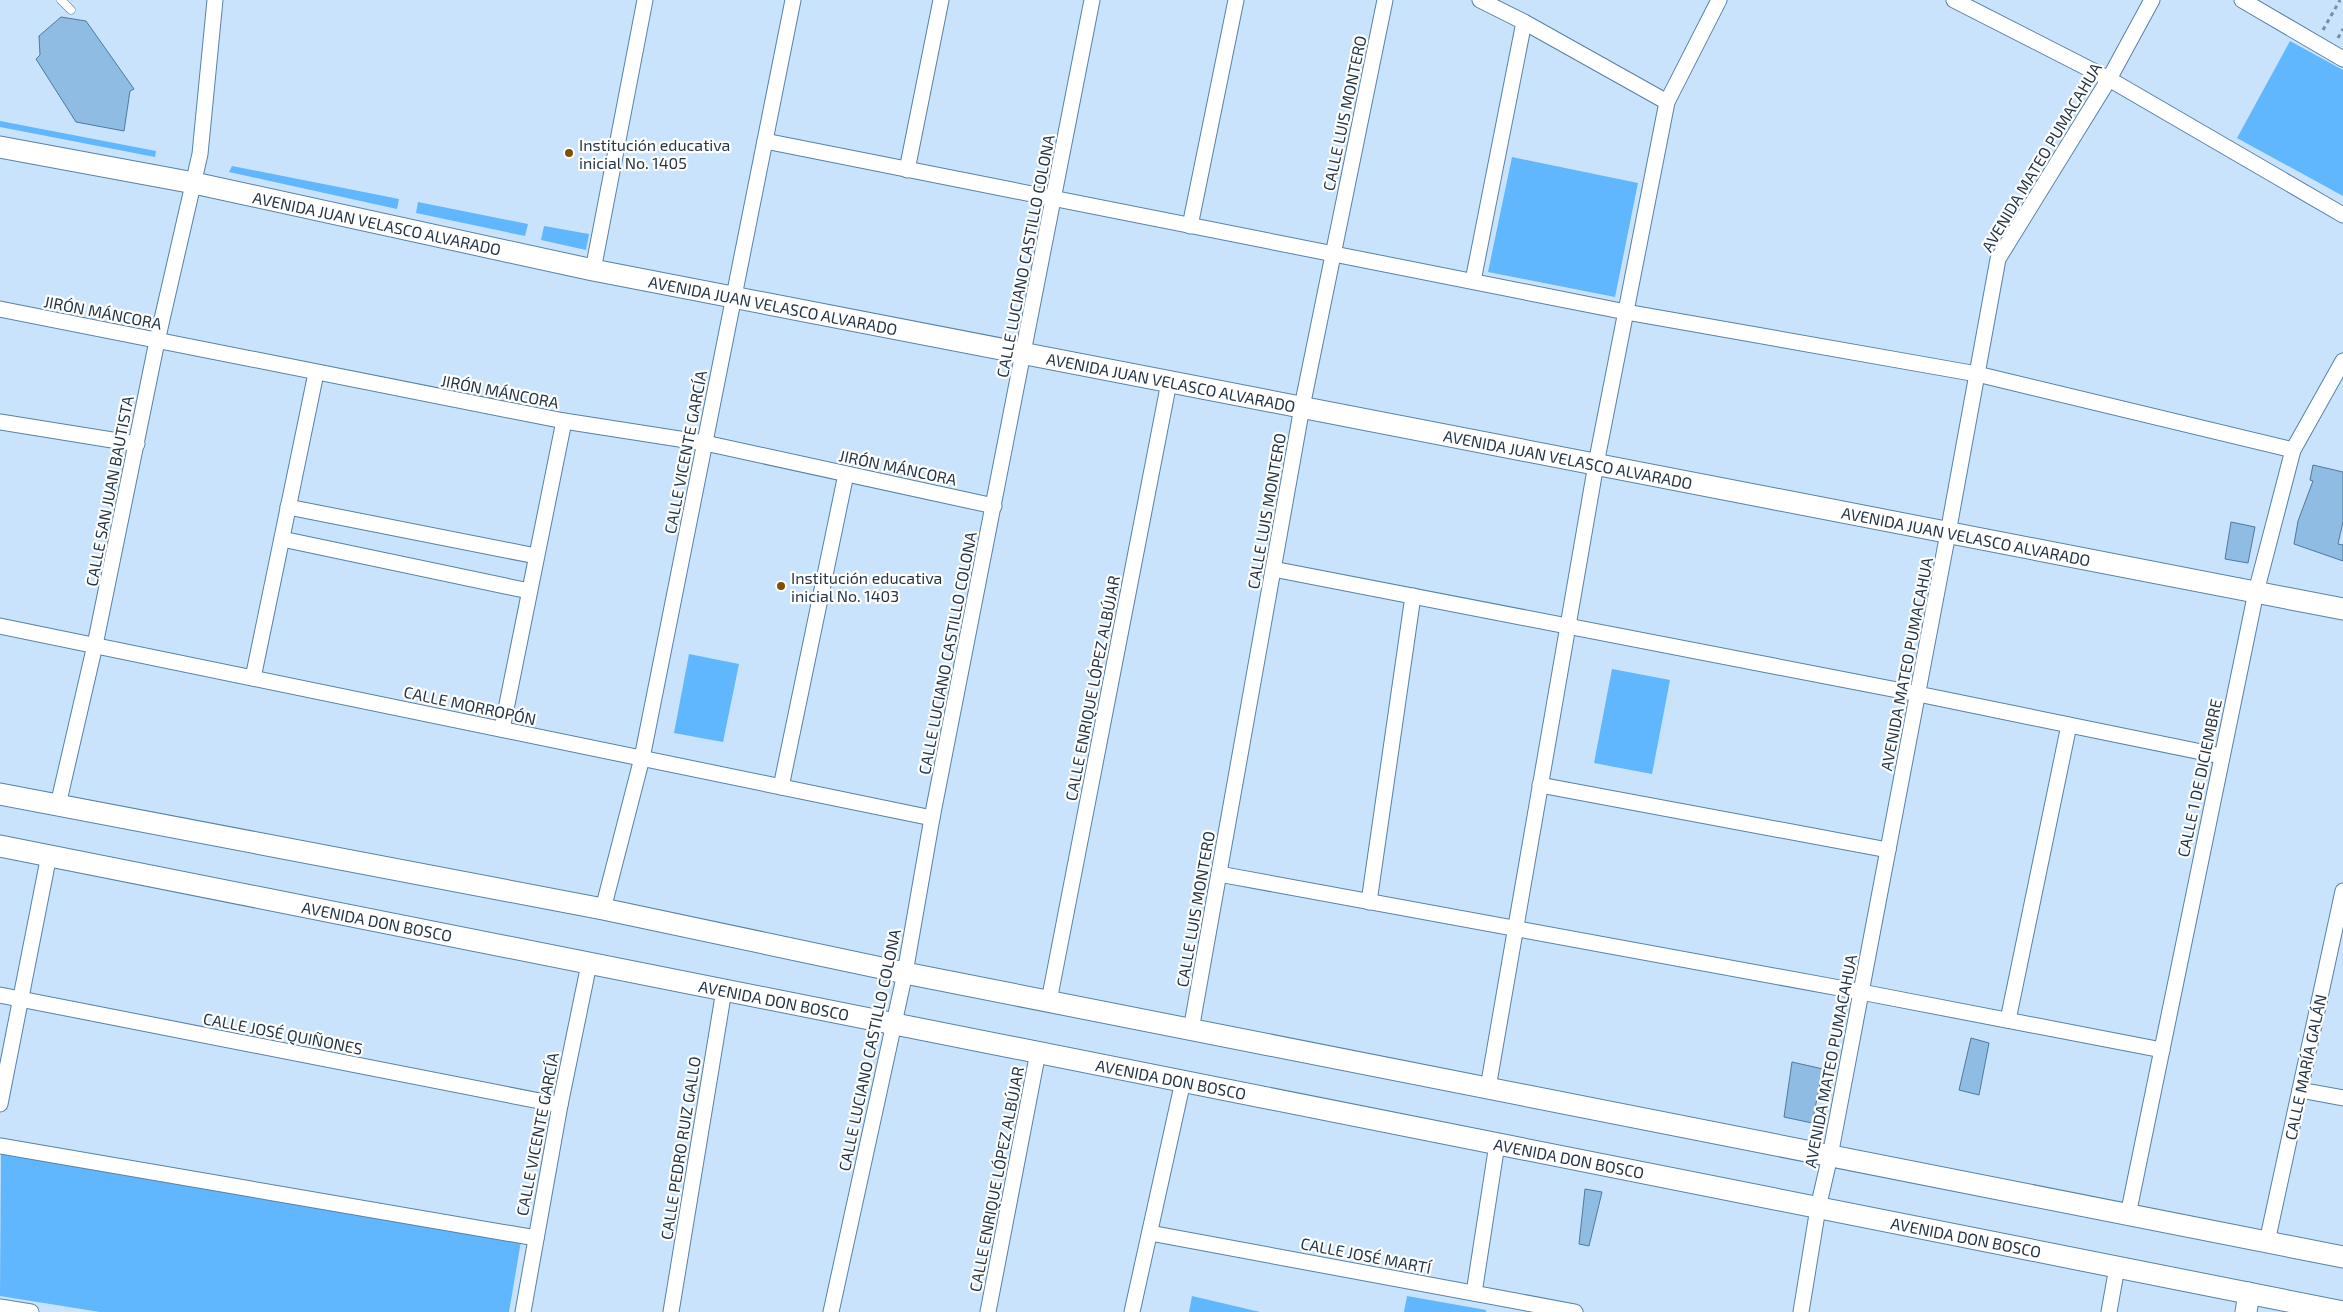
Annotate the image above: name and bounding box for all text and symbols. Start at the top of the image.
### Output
street label: CALLE LUIS MONTERO [1318,34,1370,192]
street label: AVENIDA MATEO PUMACAHUA [1977,59,2105,255]
street label: CALLE LUCIANO CASTILLO COLONA [992,133,1058,379]
place label: Institución educativa inicial No. 1405 [579,135,730,172]
marker: Institución educativa inicial No. 1405 [563,147,575,159]
street label: AVENIDA JUAN VELASCO ALVARADO [251,187,503,259]
street label: AVENIDA JUAN VELASCO ALVARADO [647,272,899,338]
street label: JIRÓN MÁNCORA [42,291,164,333]
street label: AVENIDA JUAN VELASCO ALVARADO [1045,349,1297,415]
street label: CALLE VICENTE GARCÍA [660,369,710,535]
street label: JIRÓN MÁNCORA [439,370,561,412]
street label: CALLE SAN JUAN BAUTISTA [81,394,137,588]
street label: AVENIDA JUAN VELASCO ALVARADO [1442,426,1694,492]
street label: CALLE LUIS MONTERO [1243,431,1289,591]
street label: JIRÓN MÁNCORA [837,445,959,489]
street label: AVENIDA JUAN VELASCO ALVARADO [1840,503,2092,569]
street label: CALLE LUCIANO CASTILLO COLONA [914,530,980,776]
street label: AVENIDA MATEO PUMACAHUA [1876,556,1936,772]
place label: Institución educativa inicial No. 1403 [791,568,942,605]
street label: CALLE ENRIQUE LÓPEZ ALBÚJAR [1061,574,1124,803]
marker: Institución educativa inicial No. 1403 [775,580,787,592]
street label: CALLE MORROPÓN [402,682,538,728]
street label: CALLE 1 DE DICIEMBRE [2173,697,2225,859]
street label: CALLE LUIS MONTERO [1172,829,1218,989]
street label: AVENIDA DON BOSCO [300,897,454,945]
street label: CALLE LUCIANO CASTILLO COLONA [834,927,904,1173]
street label: AVENIDA MATEO PUMACAHUA [1800,953,1860,1169]
street label: AVENIDA DON BOSCO [697,976,851,1024]
street label: CALLE MARÍA GALÁN [2280,992,2330,1142]
street label: CALLE JOSÉ QUIÑONES [201,1008,364,1059]
street label: CALLE VICENTE GARCÍA [512,1051,562,1217]
street label: CALLE PEDRO RUIZ GALLO [656,1055,704,1241]
street label: AVENIDA DON BOSCO [1094,1055,1248,1103]
street label: CALLE ENRIQUE LÓPEZ ALBÚJAR [965,1065,1028,1294]
street label: AVENIDA DON BOSCO [1492,1134,1646,1182]
street label: AVENIDA DON BOSCO [1889,1213,2043,1261]
street label: CALLE JOSÉ MARTÍ [1299,1233,1434,1277]

